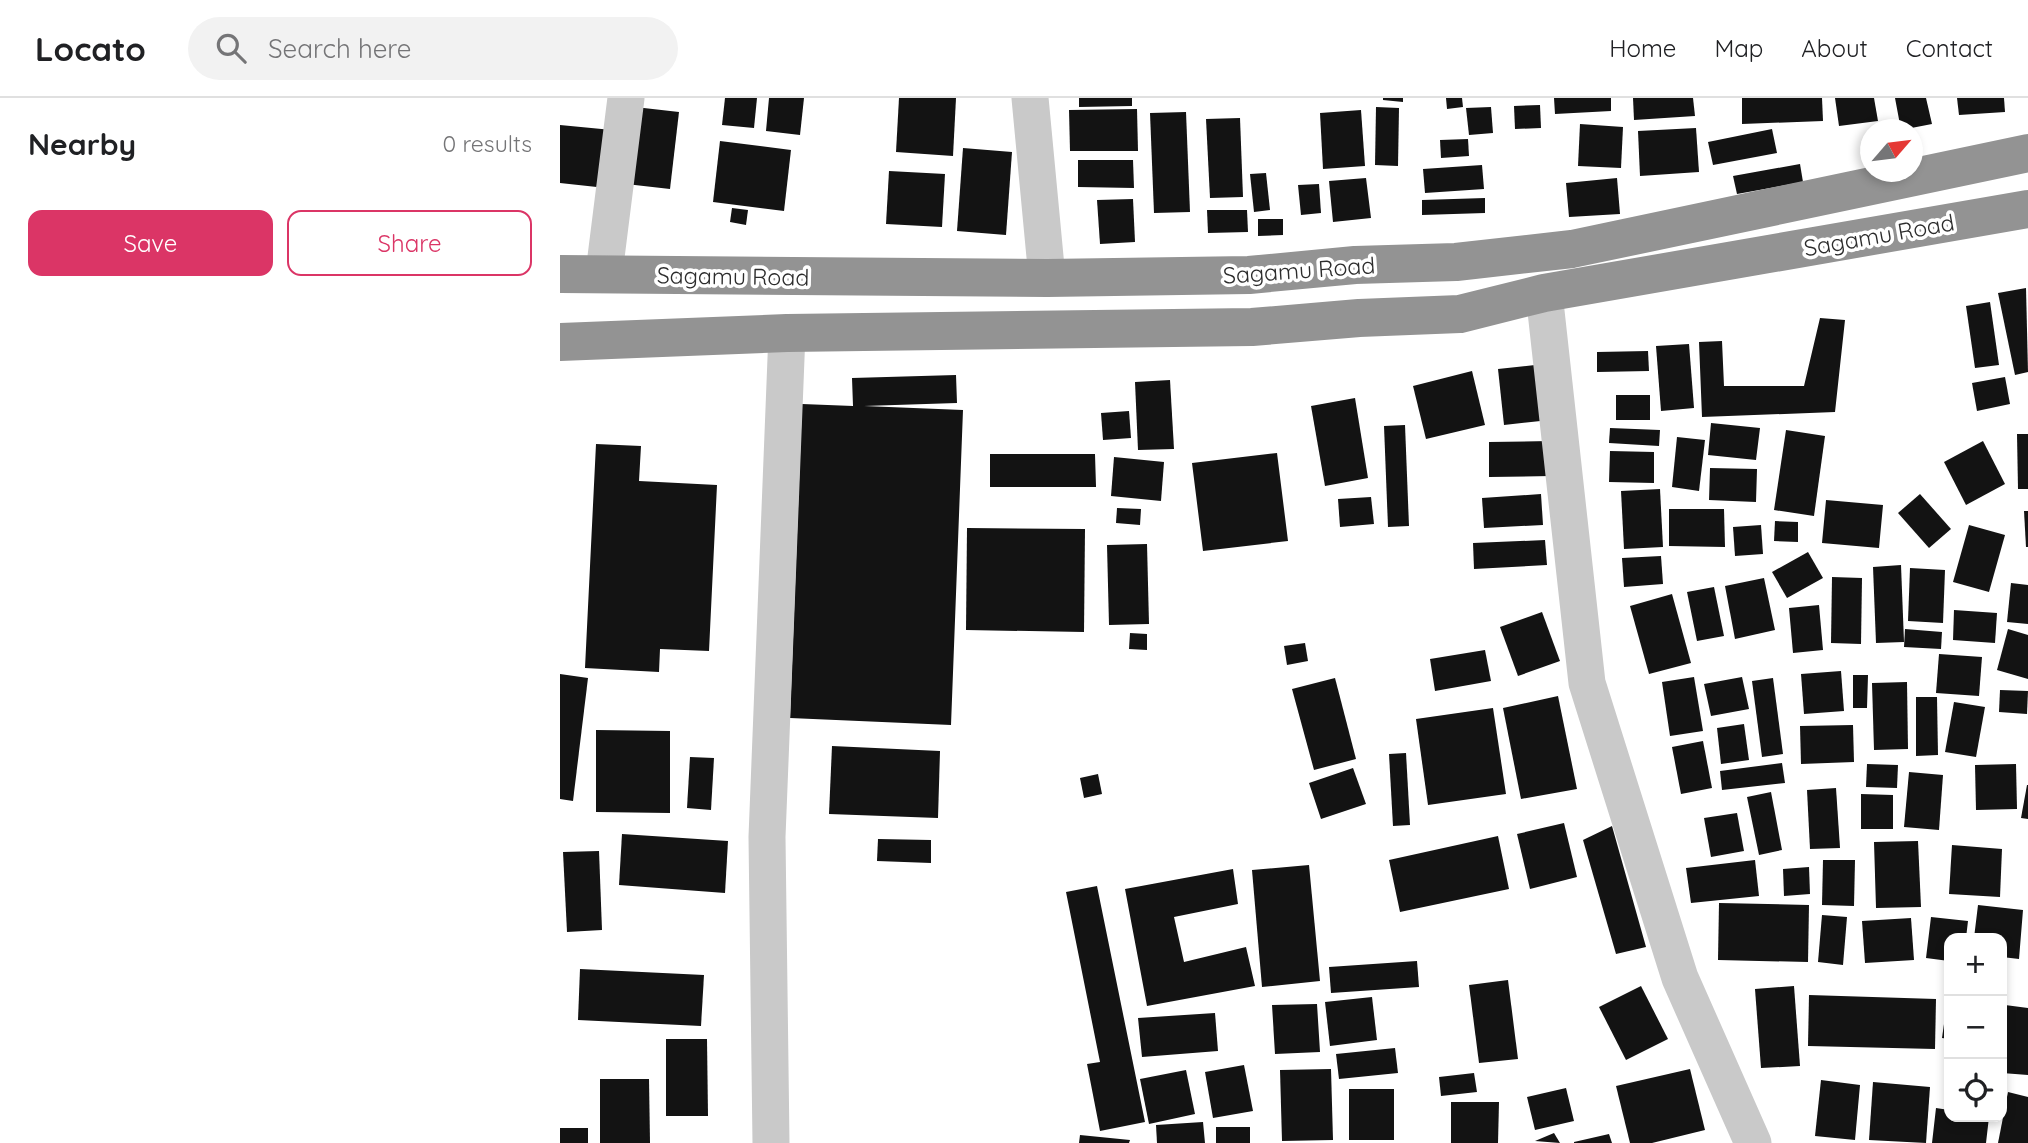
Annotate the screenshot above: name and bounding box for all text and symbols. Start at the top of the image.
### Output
search box [188,17,678,80]
text: Locato [35,28,146,69]
icon: search [212,29,250,67]
text: Search here [268,32,411,65]
text: Home [1609,33,1676,63]
text: Map [1714,33,1763,63]
text: About [1801,33,1868,63]
text: Contact [1906,33,1993,63]
north arrow [1860,119,1923,182]
text: Nearby [28,125,136,163]
text: 0 results [443,129,532,158]
street label: Sagamu Road [1801,207,1957,263]
button: Save [28,210,273,276]
button: Share [287,210,532,276]
street label: Sagamu Road [1222,250,1376,290]
street label: Sagamu Road [657,260,809,292]
map controls [1944,933,2007,1122]
button: + [1944,933,2007,996]
button: − [1944,996,2007,1059]
button: locate [1944,1059,2007,1122]

